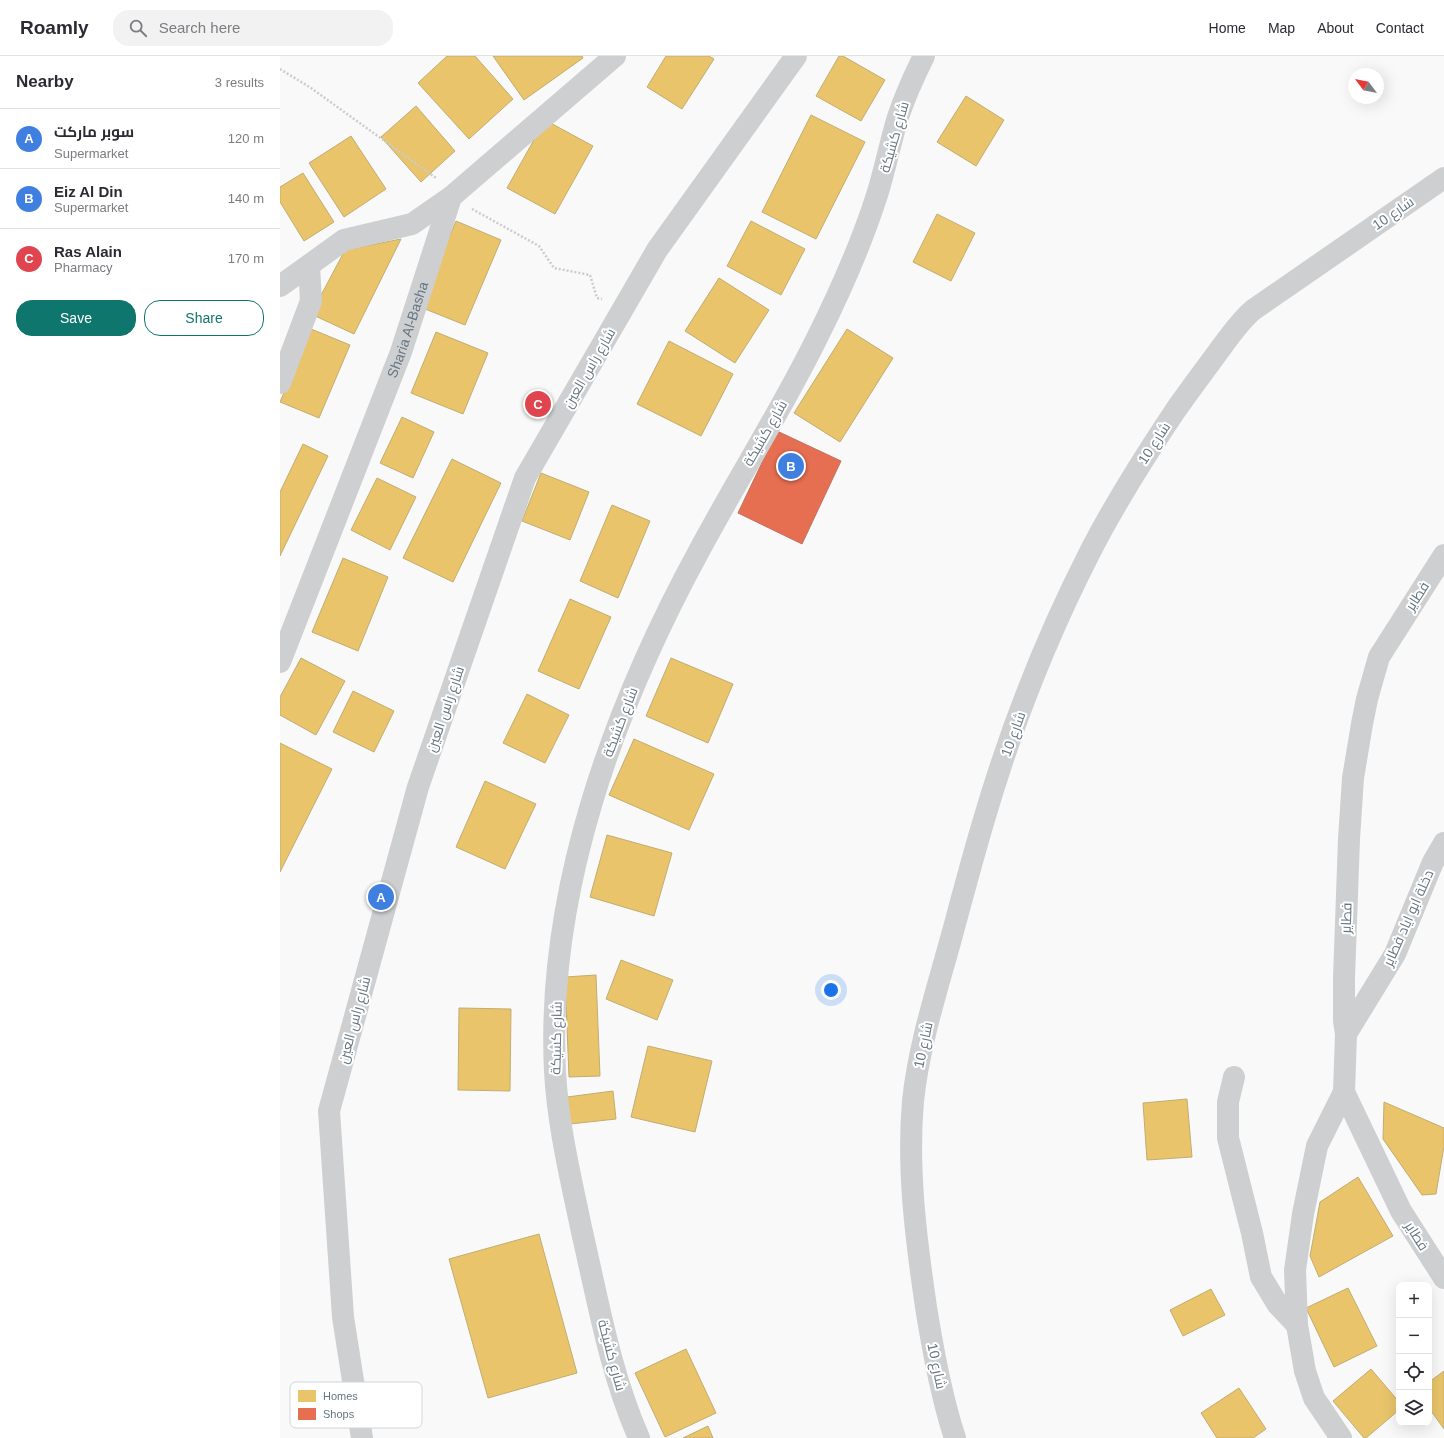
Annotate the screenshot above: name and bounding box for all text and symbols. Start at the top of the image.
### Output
search box [113,10,393,46]
text: Roamly [20,17,89,38]
icon: search [127,17,149,39]
text: Search here [159,19,240,36]
text: Home [1209,20,1246,36]
text: Map [1268,20,1295,36]
text: About [1317,20,1354,36]
text: Contact [1376,20,1424,36]
north arrow [1348,68,1384,104]
text: Nearby [16,72,74,91]
text: 3 results [215,75,264,90]
street label: شارع كشيكة [876,100,913,175]
text: سوبر ماركت [54,123,134,140]
text: A [24,131,34,146]
text: 120 m [228,131,264,146]
text: Supermarket [54,146,128,161]
text: Eiz Al Din [54,183,123,200]
text: B [24,191,34,206]
text: 140 m [228,191,264,206]
street label: شارع 10 [1369,193,1417,234]
text: Supermarket [54,200,128,215]
text: Ras Alain [54,243,122,260]
text: C [24,251,34,266]
text: 170 m [228,251,264,266]
text: Pharmacy [54,260,113,275]
street label: Sharia Al-Basha [384,279,431,380]
button: Save [16,300,136,336]
button: Share [144,300,264,336]
street label: شارع راس العين [560,325,619,411]
pin: C [525,389,551,419]
street label: شارع كشيكة [740,397,791,469]
street label: شارع 10 [1135,419,1174,467]
pin: B [778,451,804,481]
street label: فطاير [1401,579,1432,614]
street label: شارع راس العين [423,664,468,754]
street label: شارع كشيكة [599,685,642,759]
street label: شارع 10 [998,709,1029,759]
street label: دخلة ابو اياد فطاير [1379,867,1436,970]
pin: A [368,882,394,912]
street label: فطاير [1337,902,1355,935]
street label: شارع راس العين [335,975,374,1066]
your location [821,980,841,1000]
street label: شارع كشيكة [547,1001,566,1075]
street label: شارع 10 [910,1021,937,1070]
street label: فطاير [1401,1218,1432,1253]
map controls [1396,1282,1432,1426]
button: + [1396,1282,1432,1318]
street label: شارع كشيكة [594,1318,629,1393]
button: − [1396,1318,1432,1354]
street label: شارع 10 [923,1342,950,1391]
button: locate [1396,1354,1432,1390]
legend [290,1382,422,1428]
text: Homes [323,1390,358,1402]
button: layers [1396,1390,1432,1426]
text: Shops [323,1408,355,1420]

